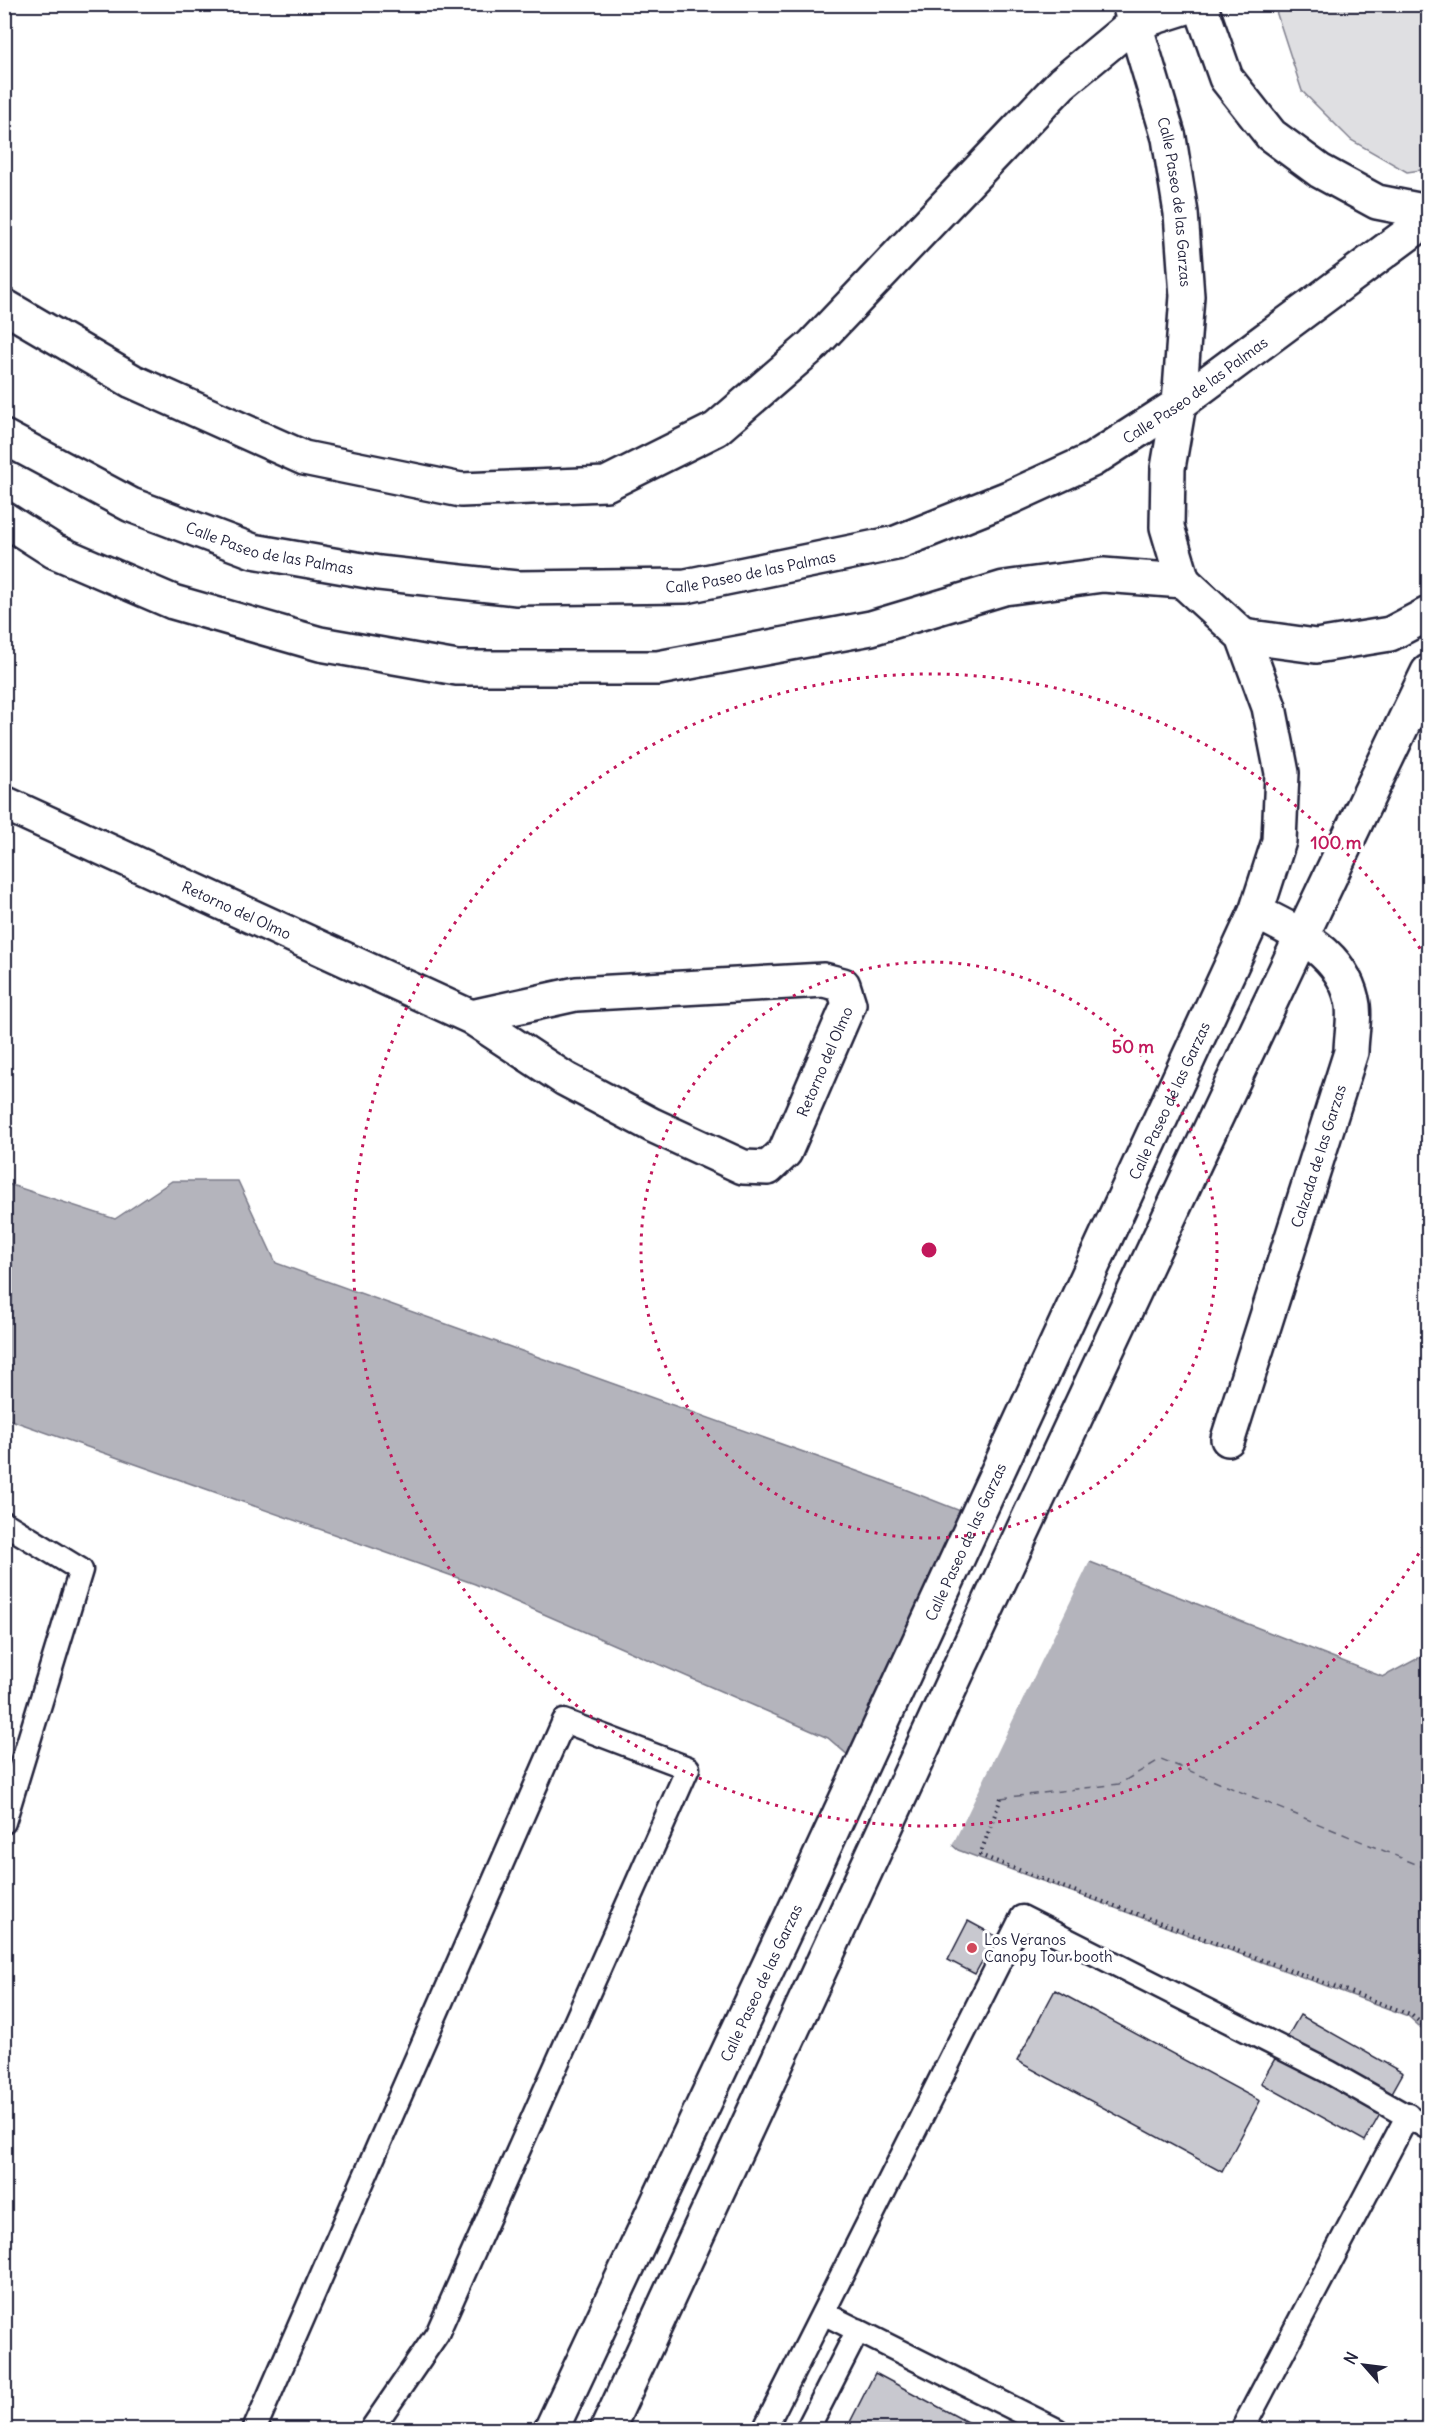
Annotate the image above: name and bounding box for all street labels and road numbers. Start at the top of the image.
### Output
street label: Calle Paseo de las Garzas [1154,114,1196,288]
street label: Calle Paseo de las Palmas [1119,332,1271,447]
street label: Calle Paseo de las Palmas [183,517,355,578]
street label: Calle Paseo de las Palmas [665,546,837,596]
street label: Retorno del Olmo [179,876,294,943]
street label: Retorno del Olmo [792,1003,856,1119]
street label: Calle Paseo de las Garzas [1124,1018,1214,1183]
street label: Calzada de las Garzas [1286,1082,1350,1230]
street label: Calle Paseo de las Garzas [921,1460,1010,1624]
street label: Calle Paseo de las Garzas [716,1901,806,2065]

